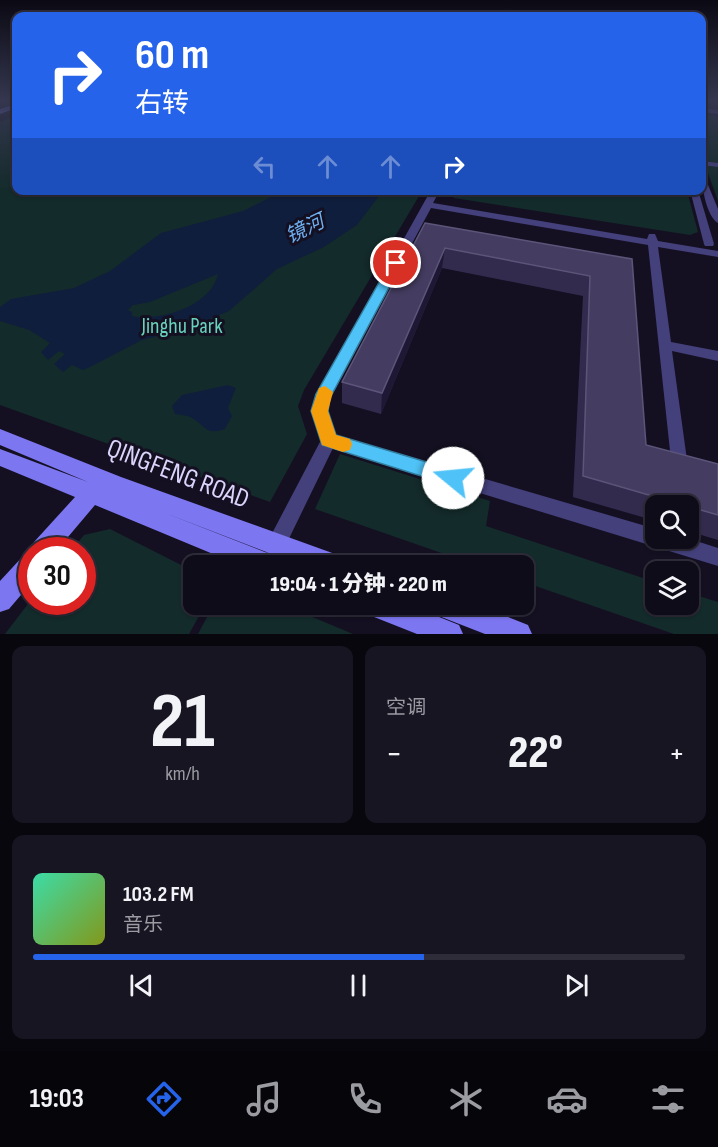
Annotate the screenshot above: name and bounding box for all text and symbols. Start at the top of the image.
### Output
text: 60 m [135,30,209,81]
icon: right [36,36,114,114]
text: 右转 [135,88,189,120]
icon: left [248,150,281,183]
icon: ahead [311,150,344,183]
icon: ahead [374,150,407,183]
icon: right [437,150,470,183]
water label: 镜河 [282,208,332,249]
pin [370,237,421,288]
icon: arrive [379,246,412,279]
park label: Jinghu Park [140,313,223,340]
street label: QINGFENG ROAD [102,432,254,516]
position arrow [421,446,485,510]
map controls [645,495,699,615]
button: search [645,495,699,549]
speed limit sign: 30 [18,537,96,615]
button: layers [645,561,699,615]
text: 19:04 · 1 分钟 · 220 m [270,571,447,598]
text: 21 [150,676,215,769]
text: 空调 [386,696,426,720]
text: 22° [508,726,563,781]
text: − [386,734,402,774]
text: + [669,734,685,774]
text: km/h [165,762,200,786]
text: 103.2 FM [123,881,194,908]
text: 音乐 [123,913,163,937]
icon: previous [125,969,158,1002]
icon: pause [342,969,375,1002]
icon: next [560,969,593,1002]
icon: directions [143,1078,185,1120]
icon: music [243,1078,285,1120]
icon: phone [344,1078,386,1120]
icon: climate [445,1078,487,1120]
icon: car [546,1078,588,1120]
icon: filters [647,1078,689,1120]
text: 19:03 [29,1083,84,1115]

